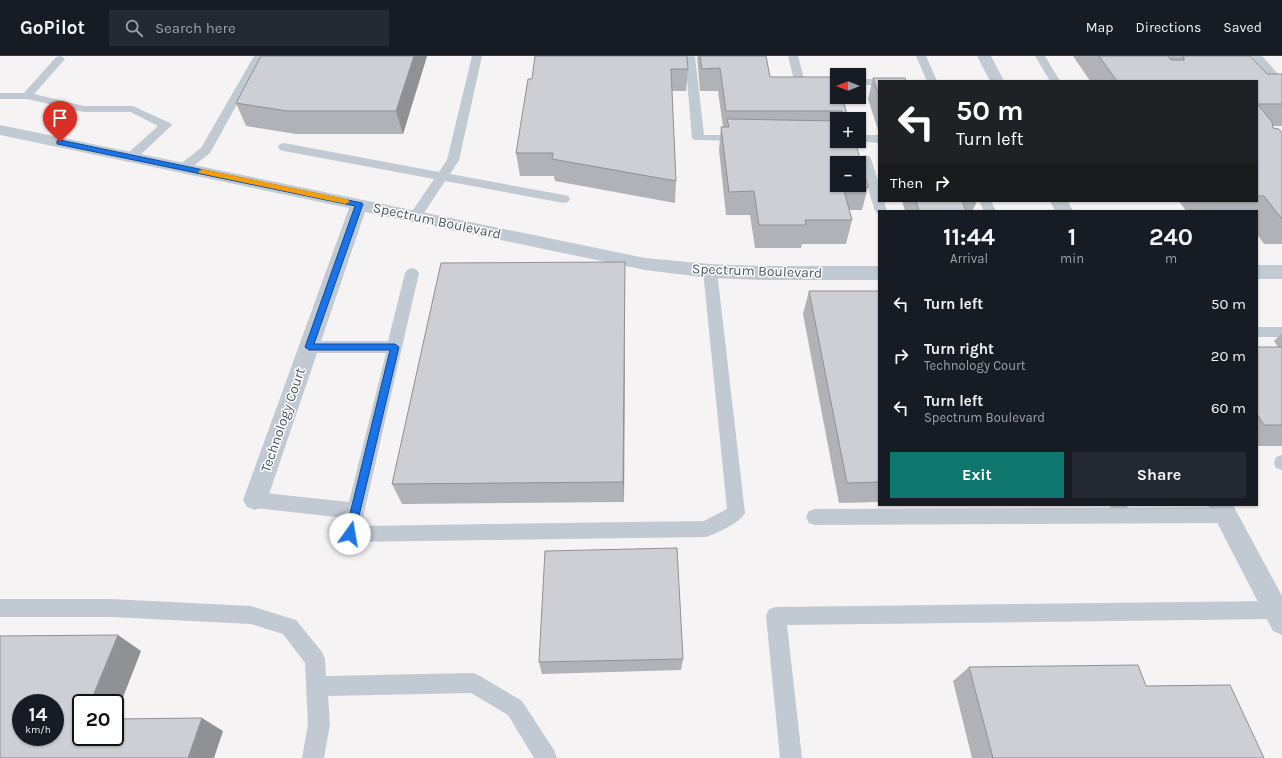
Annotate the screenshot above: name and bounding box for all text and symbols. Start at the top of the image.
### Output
search box [109,10,389,46]
text: GoPilot [20,17,85,39]
icon: search [123,17,145,39]
text: Search here [155,19,236,37]
text: Map [1086,19,1114,36]
text: Directions [1136,19,1201,36]
text: Saved [1223,19,1262,36]
north arrow [830,68,866,104]
map controls [830,68,866,192]
text: 50 m [956,94,1024,127]
icon: left [890,96,942,148]
pin [43,101,77,142]
icon: arrive [49,107,71,129]
button: + [830,112,866,148]
text: Turn left [956,128,1024,150]
button: − [830,156,866,192]
icon: right [931,172,953,194]
text: Then [890,174,923,192]
street label: Spectrum Boulevard [371,199,503,243]
text: 11:44 [943,223,995,251]
text: 1 [1068,223,1076,251]
text: 240 [1149,223,1193,251]
text: Arrival [950,251,988,266]
text: min [1060,251,1084,266]
text: m [1165,251,1177,266]
street label: Spectrum Boulevard [692,260,822,282]
icon: left [890,293,912,315]
text: Turn left [924,295,983,313]
text: 50 m [1211,295,1246,313]
text: Turn right [924,340,994,358]
icon: right [890,345,912,367]
text: 20 m [1211,347,1246,365]
text: Technology Court [924,358,1026,373]
street label: Technology Court [257,365,309,475]
text: Turn left [924,392,983,410]
icon: left [890,397,912,419]
text: 60 m [1211,399,1246,417]
text: Spectrum Boulevard [924,410,1045,425]
button: Exit [890,452,1064,498]
button: Share [1072,452,1246,498]
position arrow [329,513,371,555]
speed limit sign: 20 [72,694,124,746]
text: 14 [28,703,48,726]
text: km/h [25,724,51,736]

